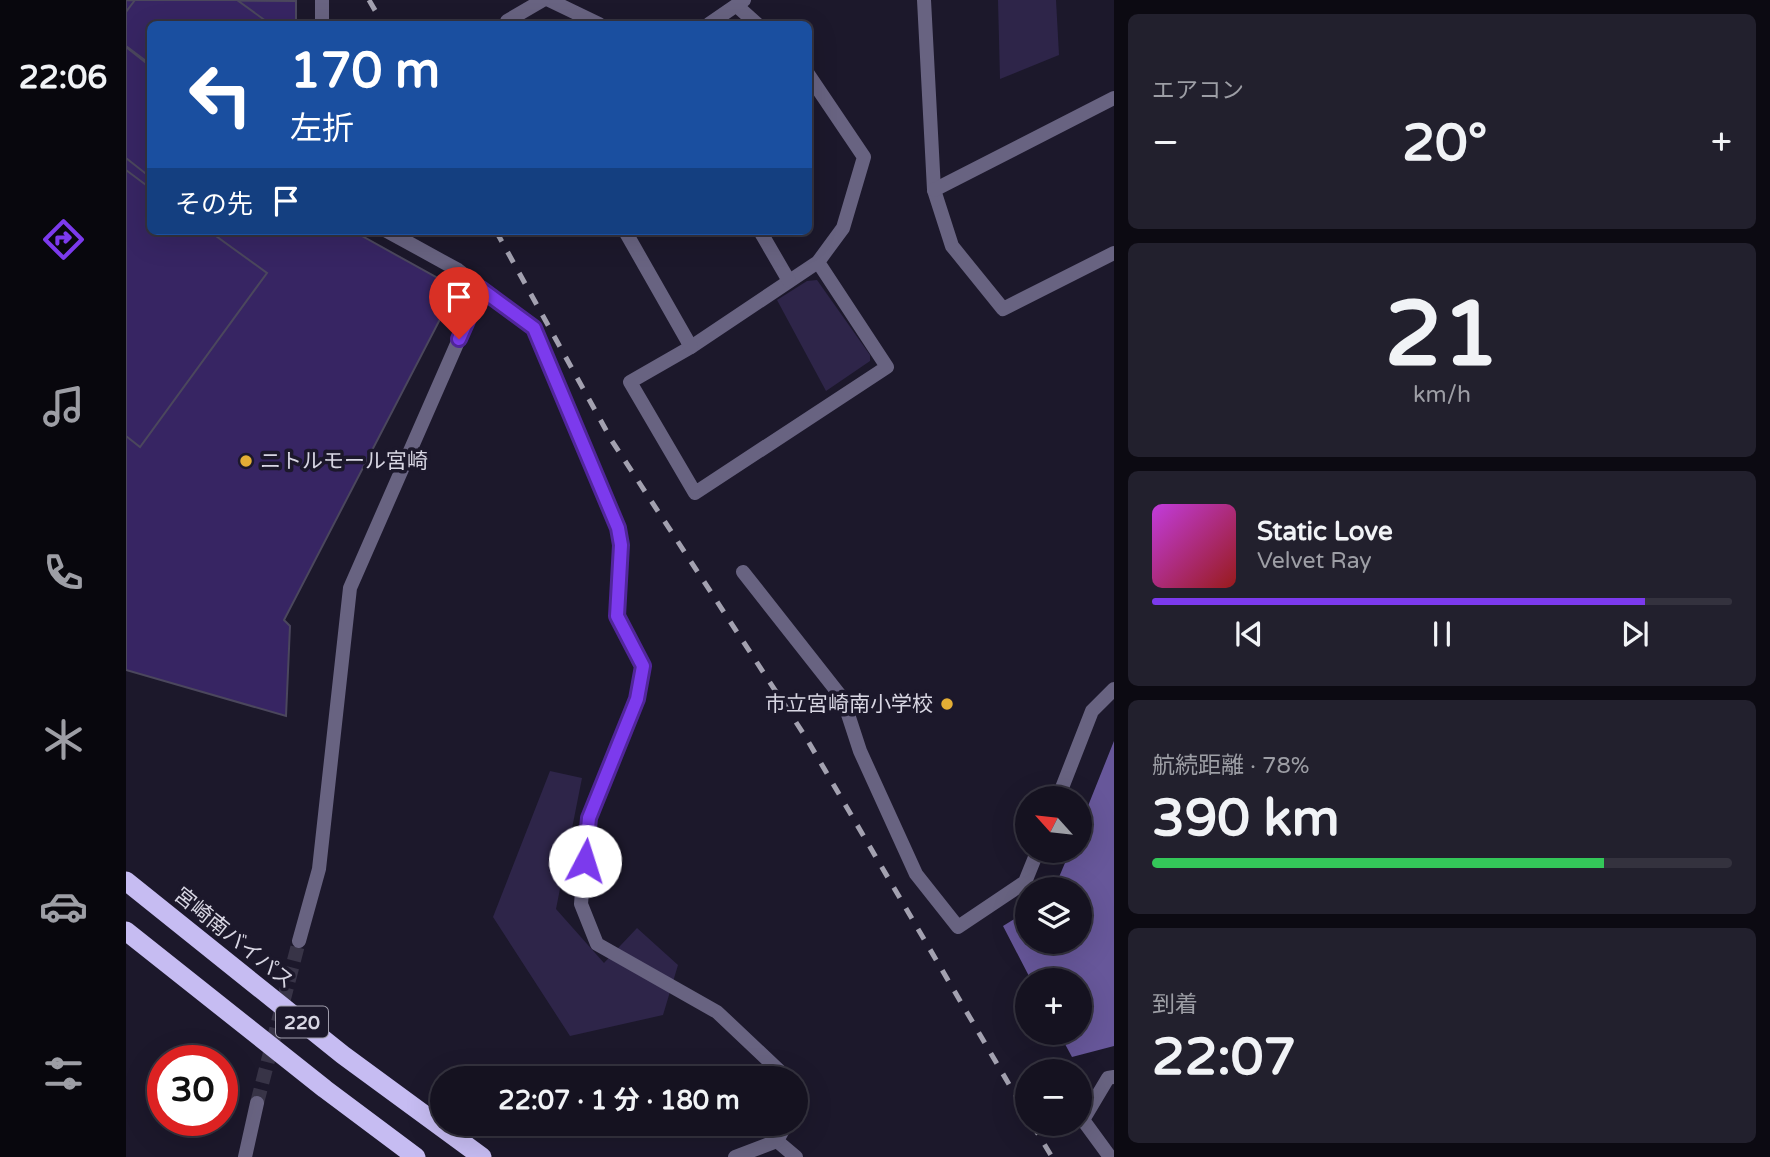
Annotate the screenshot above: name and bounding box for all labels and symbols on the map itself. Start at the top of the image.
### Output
pin [429,267,489,339]
place label: ニトルモール宮崎 [260,449,428,474]
marker: ニトルモール宮崎 [238,453,254,469]
place label: 市立宮崎南小学校 [765,692,933,717]
marker: 市立宮崎南小学校 [939,696,955,712]
north arrow [1015,786,1092,863]
position arrow [548,824,622,898]
street label: 宮崎南バイパス [169,883,299,994]
road number: 220 [276,1006,328,1038]
speed limit sign: 30 [147,1045,238,1136]

